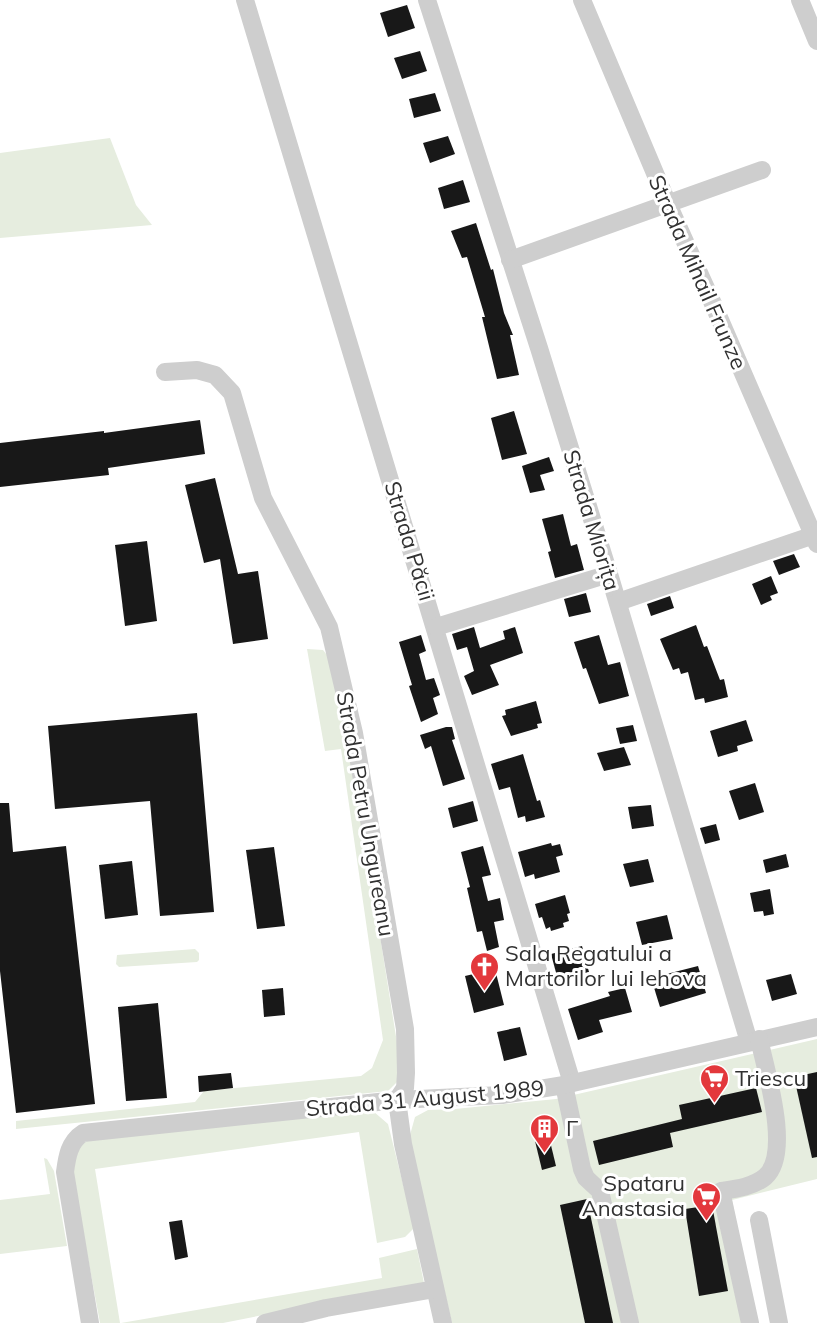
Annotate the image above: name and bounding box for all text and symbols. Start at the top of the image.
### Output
street label: Strada Mihail Frunze [643,170,753,374]
street label: Strada Miorița [557,446,627,594]
street label: Strada Păcii [379,478,441,604]
street label: Strada Petru Ungureanu [331,689,401,939]
place label: Sala Regatului a Martorilor lui Iehova [505,939,707,992]
church icon: Sala Regatului a Martorilor lui Iehova [468,950,500,992]
supermarket icon: Triescu [698,1062,730,1104]
place label: Triescu [735,1064,806,1092]
street label: Strada 31 August 1989 [305,1074,545,1122]
building icon: Г [529,1112,561,1154]
place label: Г [566,1114,578,1142]
place label: Spataru Anastasia [582,1169,685,1222]
supermarket icon: Spataru Anastasia [690,1180,722,1222]

